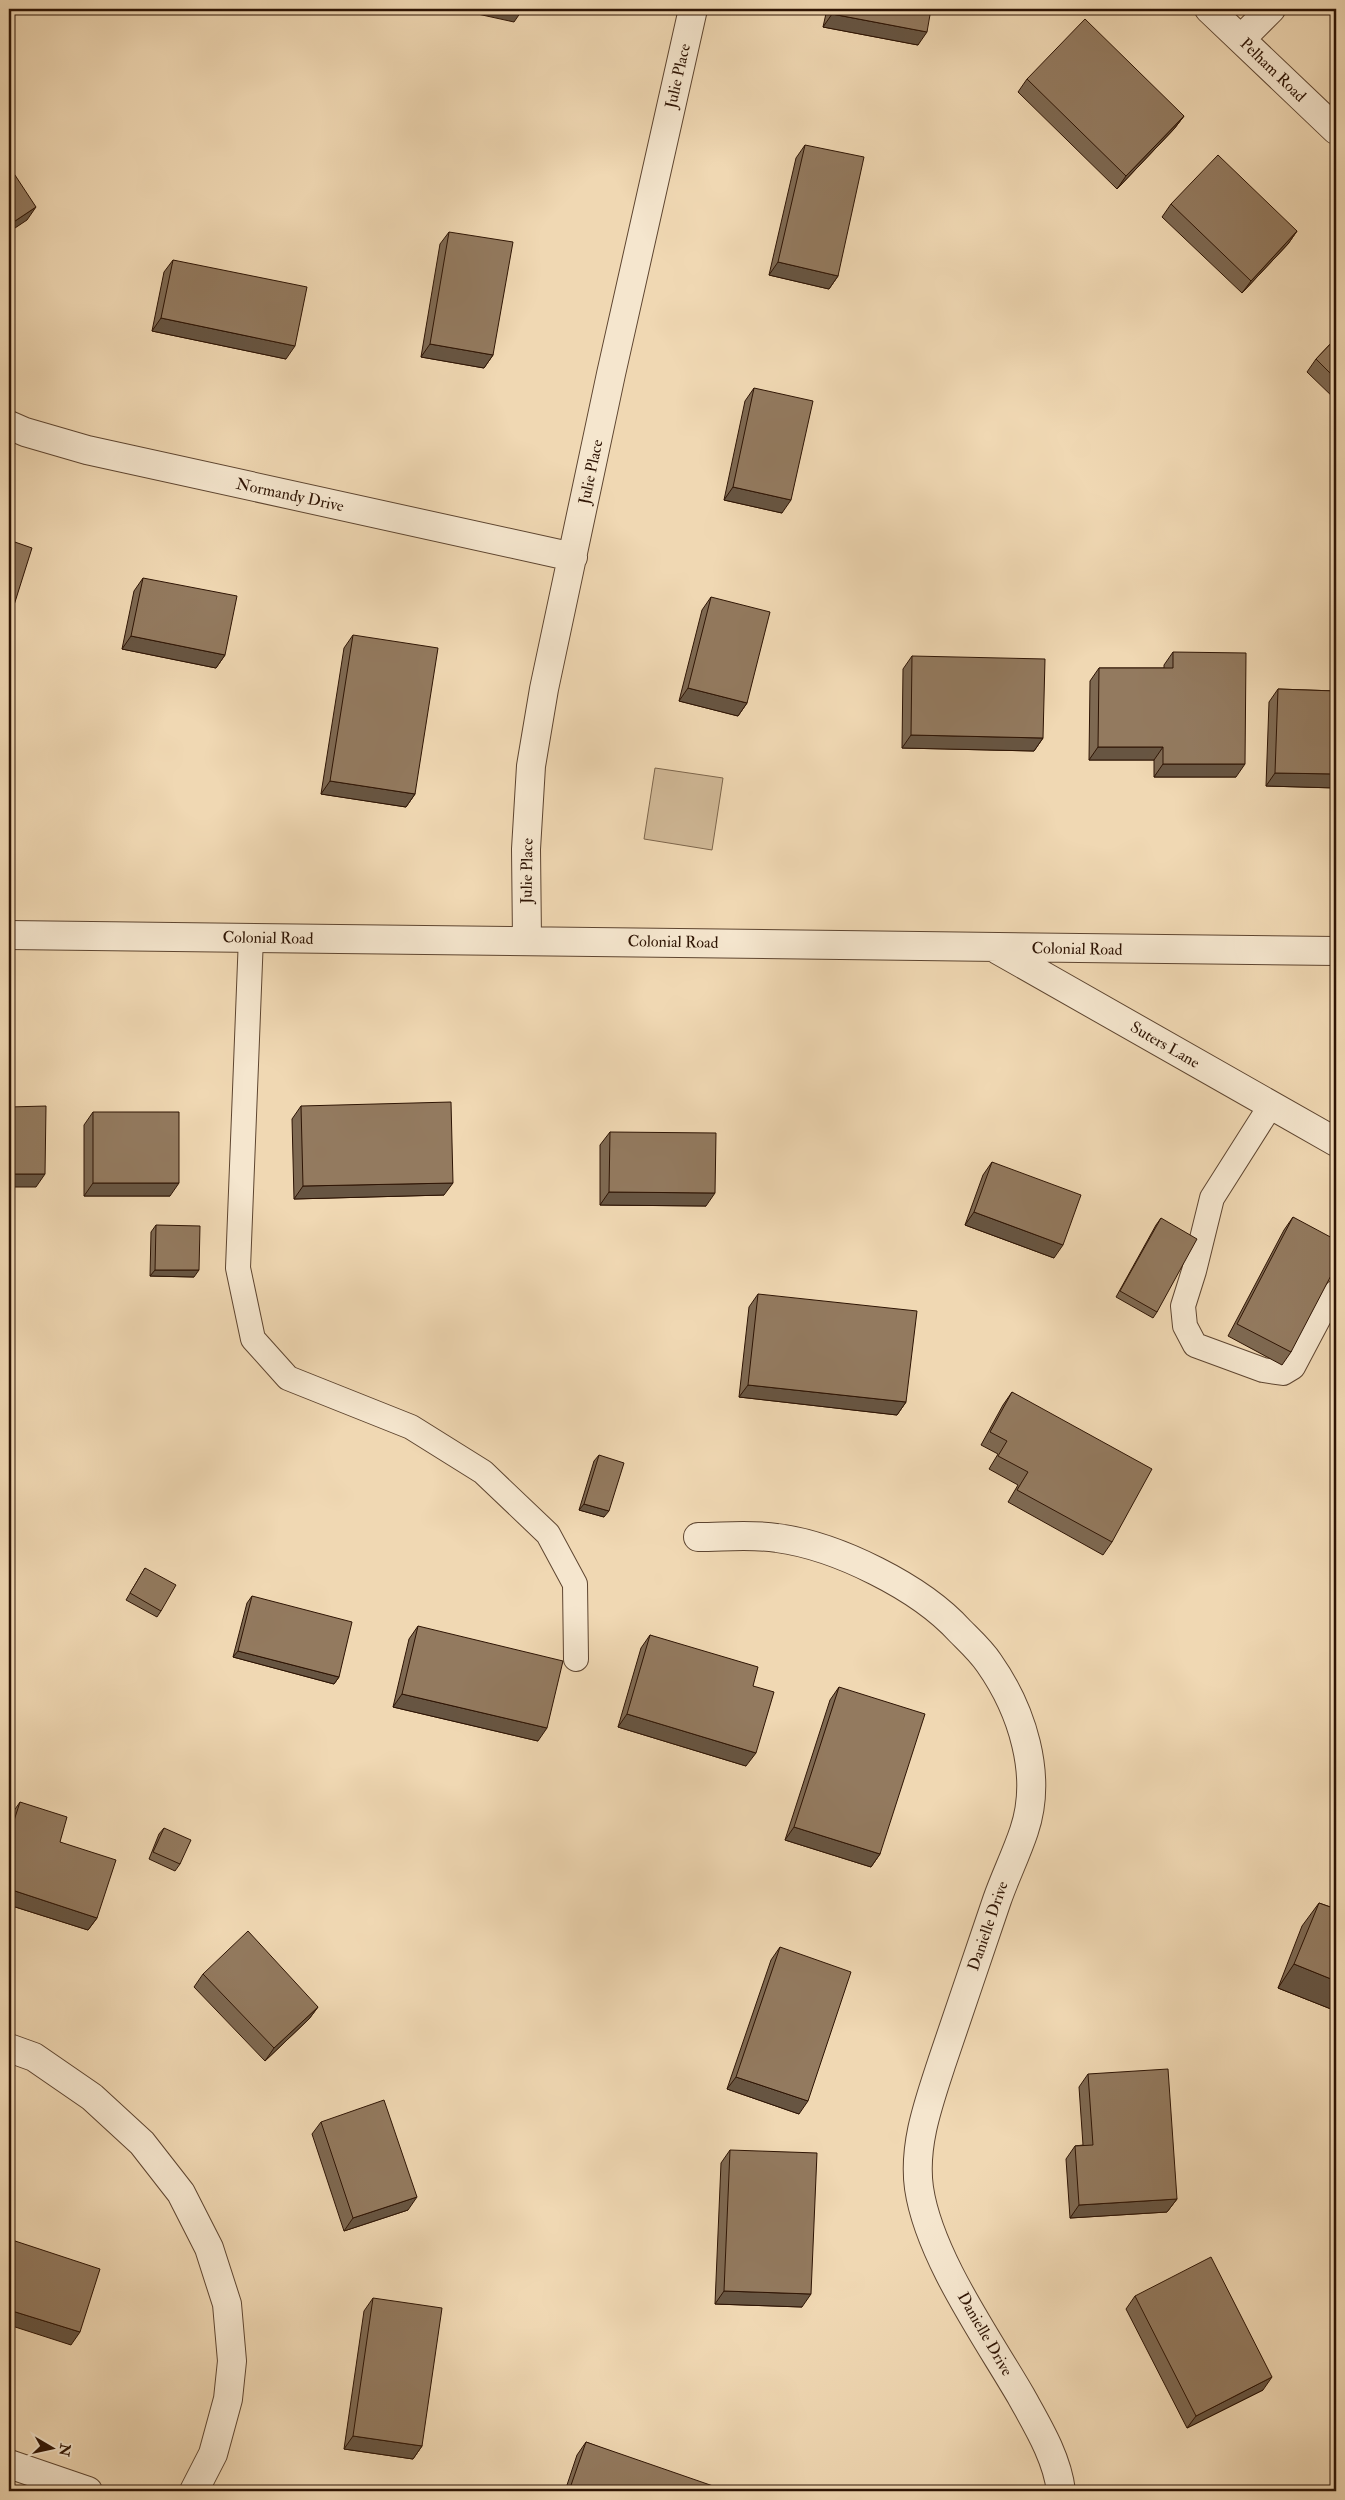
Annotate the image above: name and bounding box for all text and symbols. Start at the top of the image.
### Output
street label: Pelham Road [1236,34,1310,106]
street label: Julie Place [661,41,696,112]
street label: Julie Place [574,437,609,508]
street label: Normandy Drive [234,474,346,516]
street label: Julie Place [516,838,539,905]
street label: Colonial Road [222,927,314,949]
street label: Colonial Road [627,931,719,953]
street label: Colonial Road [1031,938,1123,960]
street label: Suters Lane [1127,1017,1204,1073]
street label: Danielle Drive [963,1878,1013,1973]
street label: Danielle Drive [953,2288,1017,2380]
north arrow [28,2422,78,2472]
text: N [55,2441,74,2458]

